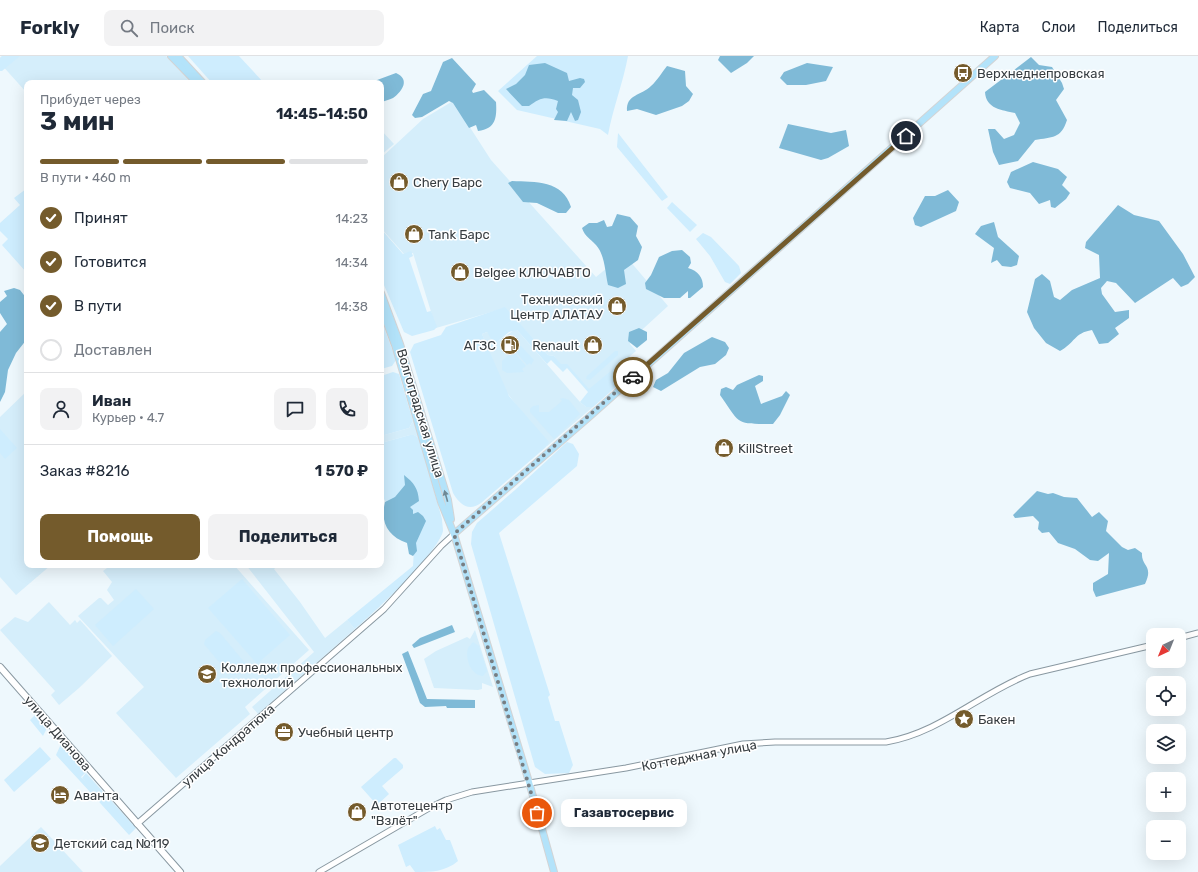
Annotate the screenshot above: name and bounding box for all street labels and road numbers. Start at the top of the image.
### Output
street label: Волгоградская улица [394,347,447,479]
street label: улица Дианова [21,693,94,774]
street label: улица Кондратюка [179,701,278,790]
street label: Коттеджная улица [640,737,758,774]

